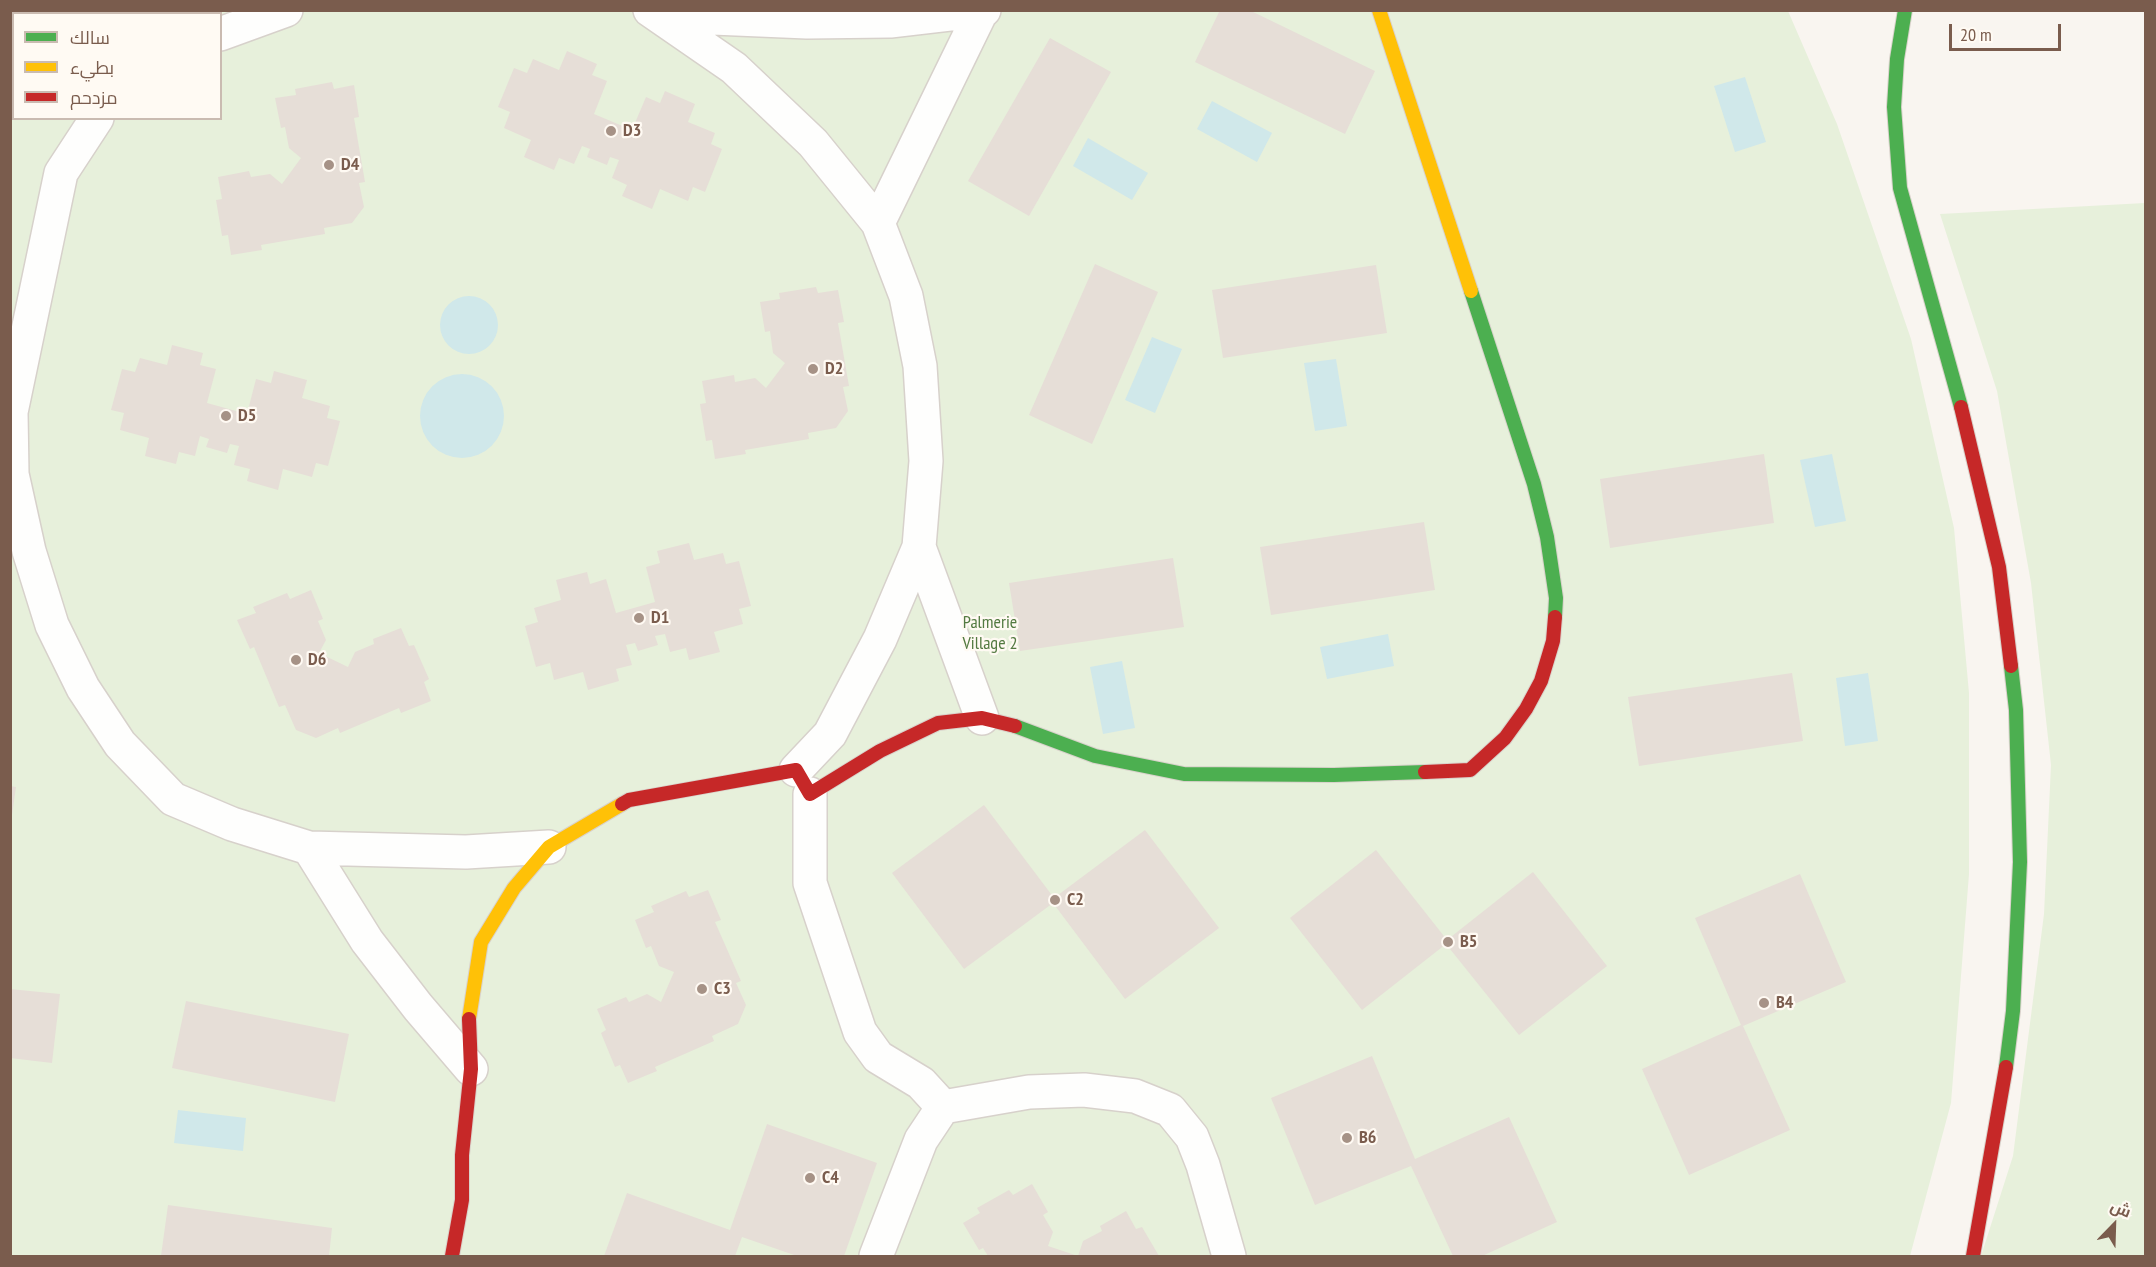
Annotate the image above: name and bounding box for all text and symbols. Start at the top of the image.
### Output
legend [12,12,222,120]
scale bar [1952,12,2064,50]
text: 20 m [1960,23,1992,46]
text: سالك [70,26,110,49]
text: بطيء [70,56,114,79]
text: مزدحم [70,86,118,109]
place label: D3 [623,120,641,142]
marker: D3 [604,124,618,138]
place label: D4 [341,154,359,176]
marker: D4 [322,158,336,172]
place label: D2 [825,358,843,380]
marker: D2 [806,362,820,376]
place label: D5 [238,405,256,427]
marker: D5 [219,409,233,423]
place label: D1 [651,607,669,629]
marker: D1 [632,611,646,625]
park label: Palmerie Village 2 [963,612,1017,654]
place label: D6 [308,649,326,671]
marker: D6 [289,653,303,667]
place label: C2 [1067,889,1084,911]
marker: C2 [1048,893,1062,907]
place label: B5 [1460,931,1477,953]
marker: B5 [1441,935,1455,949]
place label: C3 [714,978,731,1000]
marker: C3 [695,982,709,996]
place label: B4 [1776,992,1793,1014]
marker: B4 [1757,996,1771,1010]
place label: B6 [1359,1127,1376,1149]
marker: B6 [1340,1131,1354,1145]
place label: C4 [822,1167,839,1189]
marker: C4 [803,1171,817,1185]
north arrow [2084,1195,2144,1255]
text: ش [2108,1195,2134,1222]

